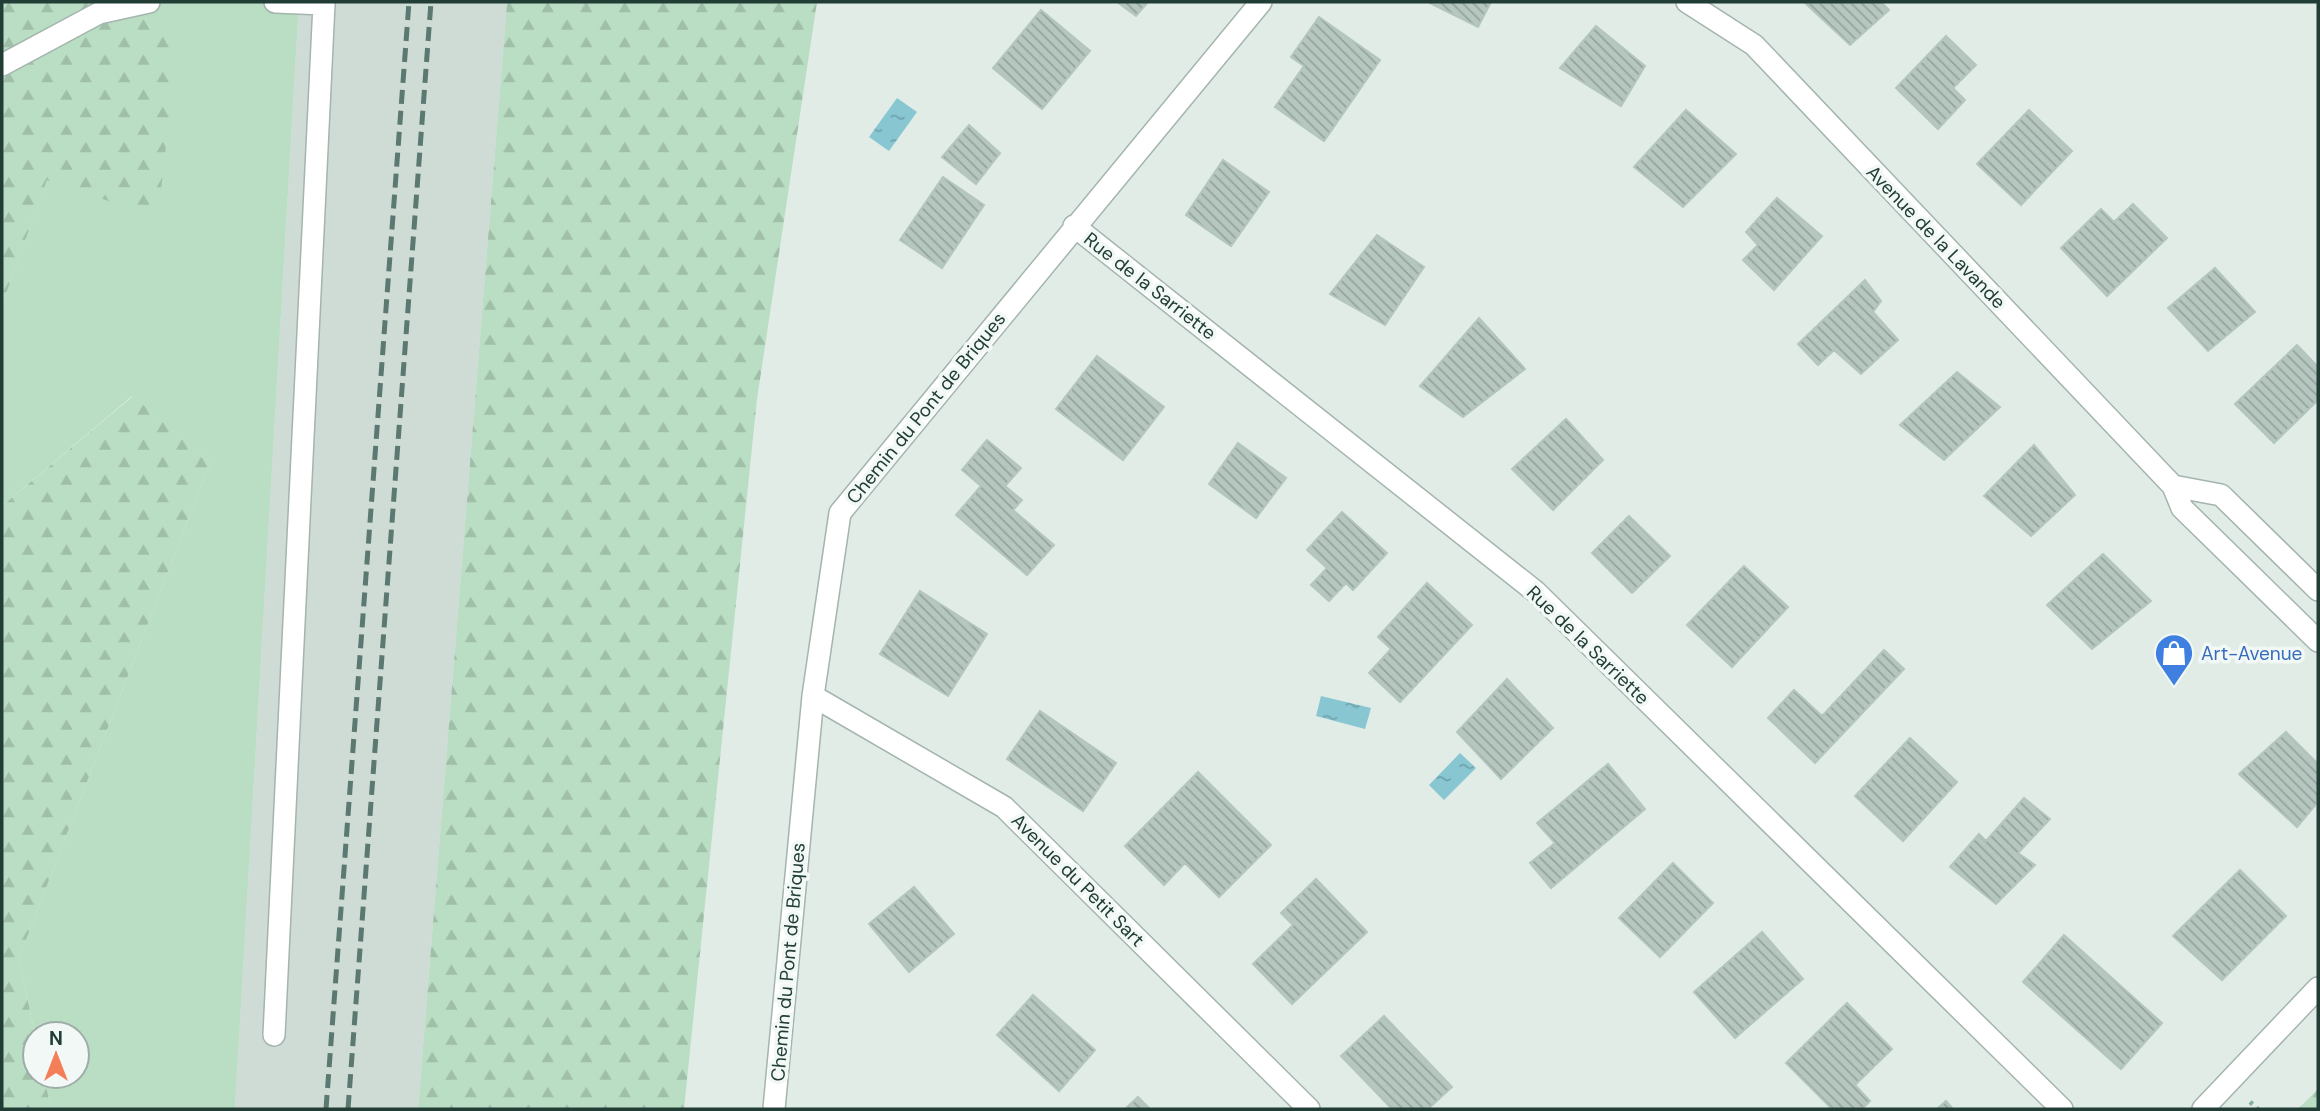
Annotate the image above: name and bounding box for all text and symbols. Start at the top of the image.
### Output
street label: Avenue de la Lavande [1861,160,2011,314]
street label: Rue de la Sarriette [1079,227,1221,345]
street label: Chemin du Pont de Briques [841,307,1011,509]
street label: Rue de la Sarriette [1521,580,1655,710]
shop icon: Art-Avenue [2153,632,2195,687]
place label: Art-Avenue [2201,641,2302,666]
street label: Avenue du Petit Sart [1006,808,1150,952]
street label: Chemin du Pont de Briques [765,841,811,1083]
north arrow [21,1020,91,1090]
text: N [49,1026,63,1051]

